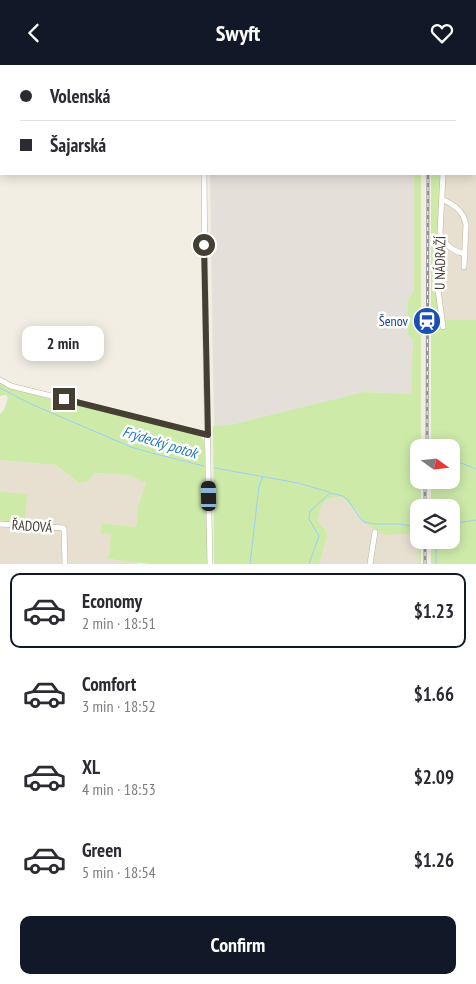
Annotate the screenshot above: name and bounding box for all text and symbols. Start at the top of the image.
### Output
icon: back [20,19,48,47]
text: Swyft [216,19,260,47]
icon: heart [428,19,456,47]
text: Volenská [50,84,110,108]
text: Šajarská [50,133,106,157]
route start [193,234,215,256]
street label: U NÁDRAŽÍ [431,235,449,290]
station icon: Šenov [412,306,442,336]
place label: Šenov [379,312,409,330]
callout: 2 min [23,327,105,361]
text: 2 min [47,333,79,353]
route end [53,388,75,410]
water label: Frýdecký potok [120,422,202,463]
north arrow [410,439,460,489]
map controls [410,439,460,549]
car [201,481,216,511]
button: layers [410,499,460,549]
street label: ŘADOVÁ [11,516,53,536]
icon: car [22,588,67,633]
text: Economy [82,589,142,613]
text: $1.23 [414,599,454,623]
text: 2 min · 18:51 [82,613,156,633]
icon: car [22,671,67,716]
text: Comfort [82,672,136,696]
text: $1.66 [414,682,454,706]
text: 3 min · 18:52 [82,696,156,716]
icon: car [22,754,67,799]
text: XL [82,755,100,779]
text: $2.09 [414,765,454,789]
text: 4 min · 18:53 [82,779,156,799]
icon: car [22,837,67,882]
text: Green [82,838,122,862]
text: $1.26 [414,848,454,872]
text: 5 min · 18:54 [82,862,156,882]
button: Confirm [20,916,456,974]

